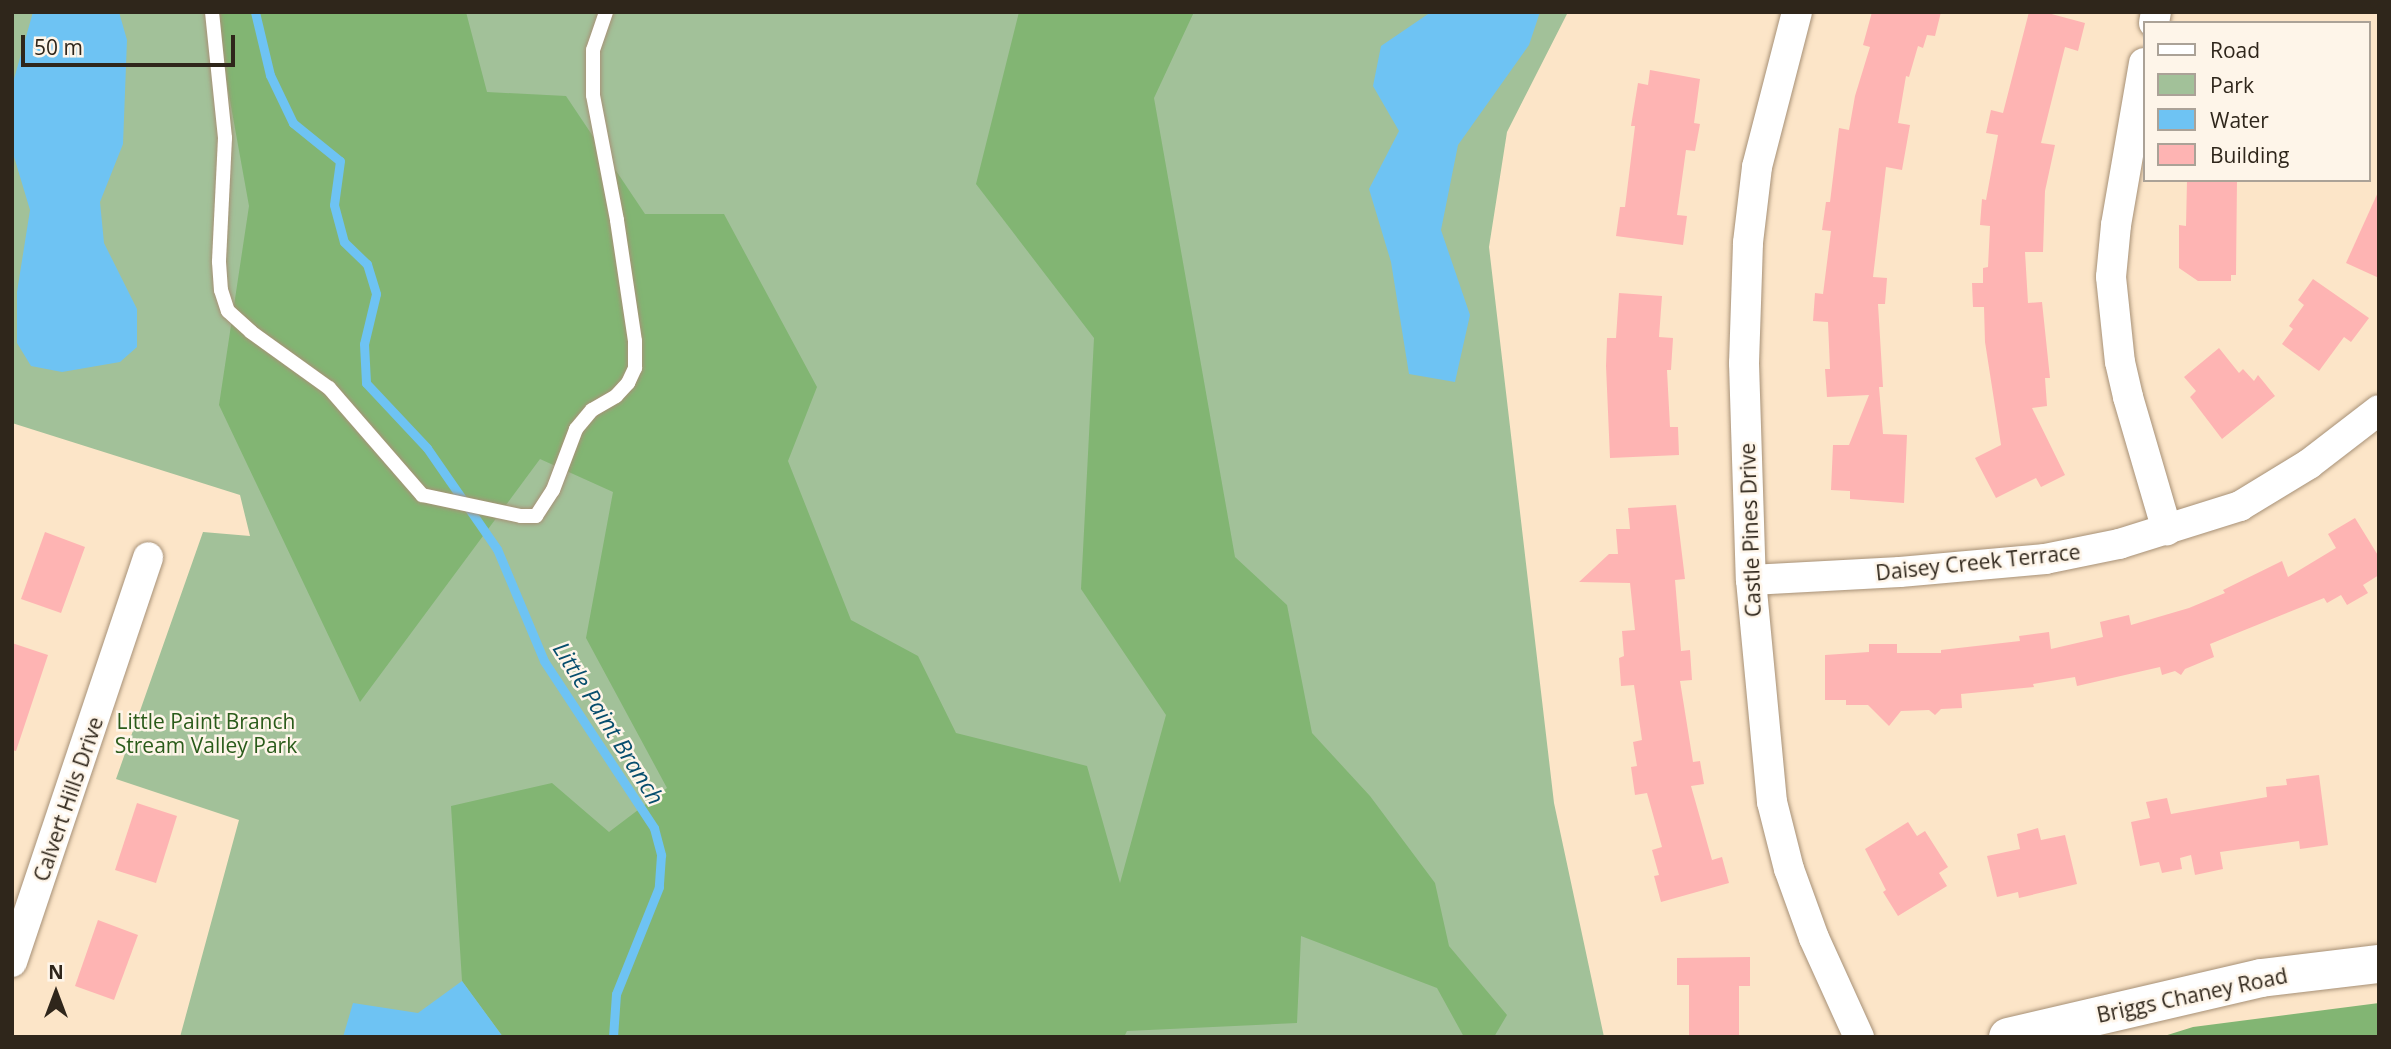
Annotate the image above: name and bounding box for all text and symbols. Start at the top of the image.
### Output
scale bar [24,21,238,65]
legend [2142,21,2370,182]
text: 50 m [34,33,83,61]
text: Road [2210,36,2260,64]
text: Park [2210,71,2254,99]
text: Water [2210,106,2269,134]
text: Building [2210,141,2289,169]
street label: Castle Pines Drive [1734,442,1766,618]
street label: Daisey Creek Terrace [1874,539,2082,585]
water label: Little Paint Branch [548,637,670,809]
park label: Little Paint Branch Stream Valley Park [115,708,297,758]
street label: Calvert Hills Drive [28,713,108,885]
north arrow [21,958,91,1028]
text: N [48,959,64,985]
street label: Briggs Chaney Road [2094,962,2290,1028]

